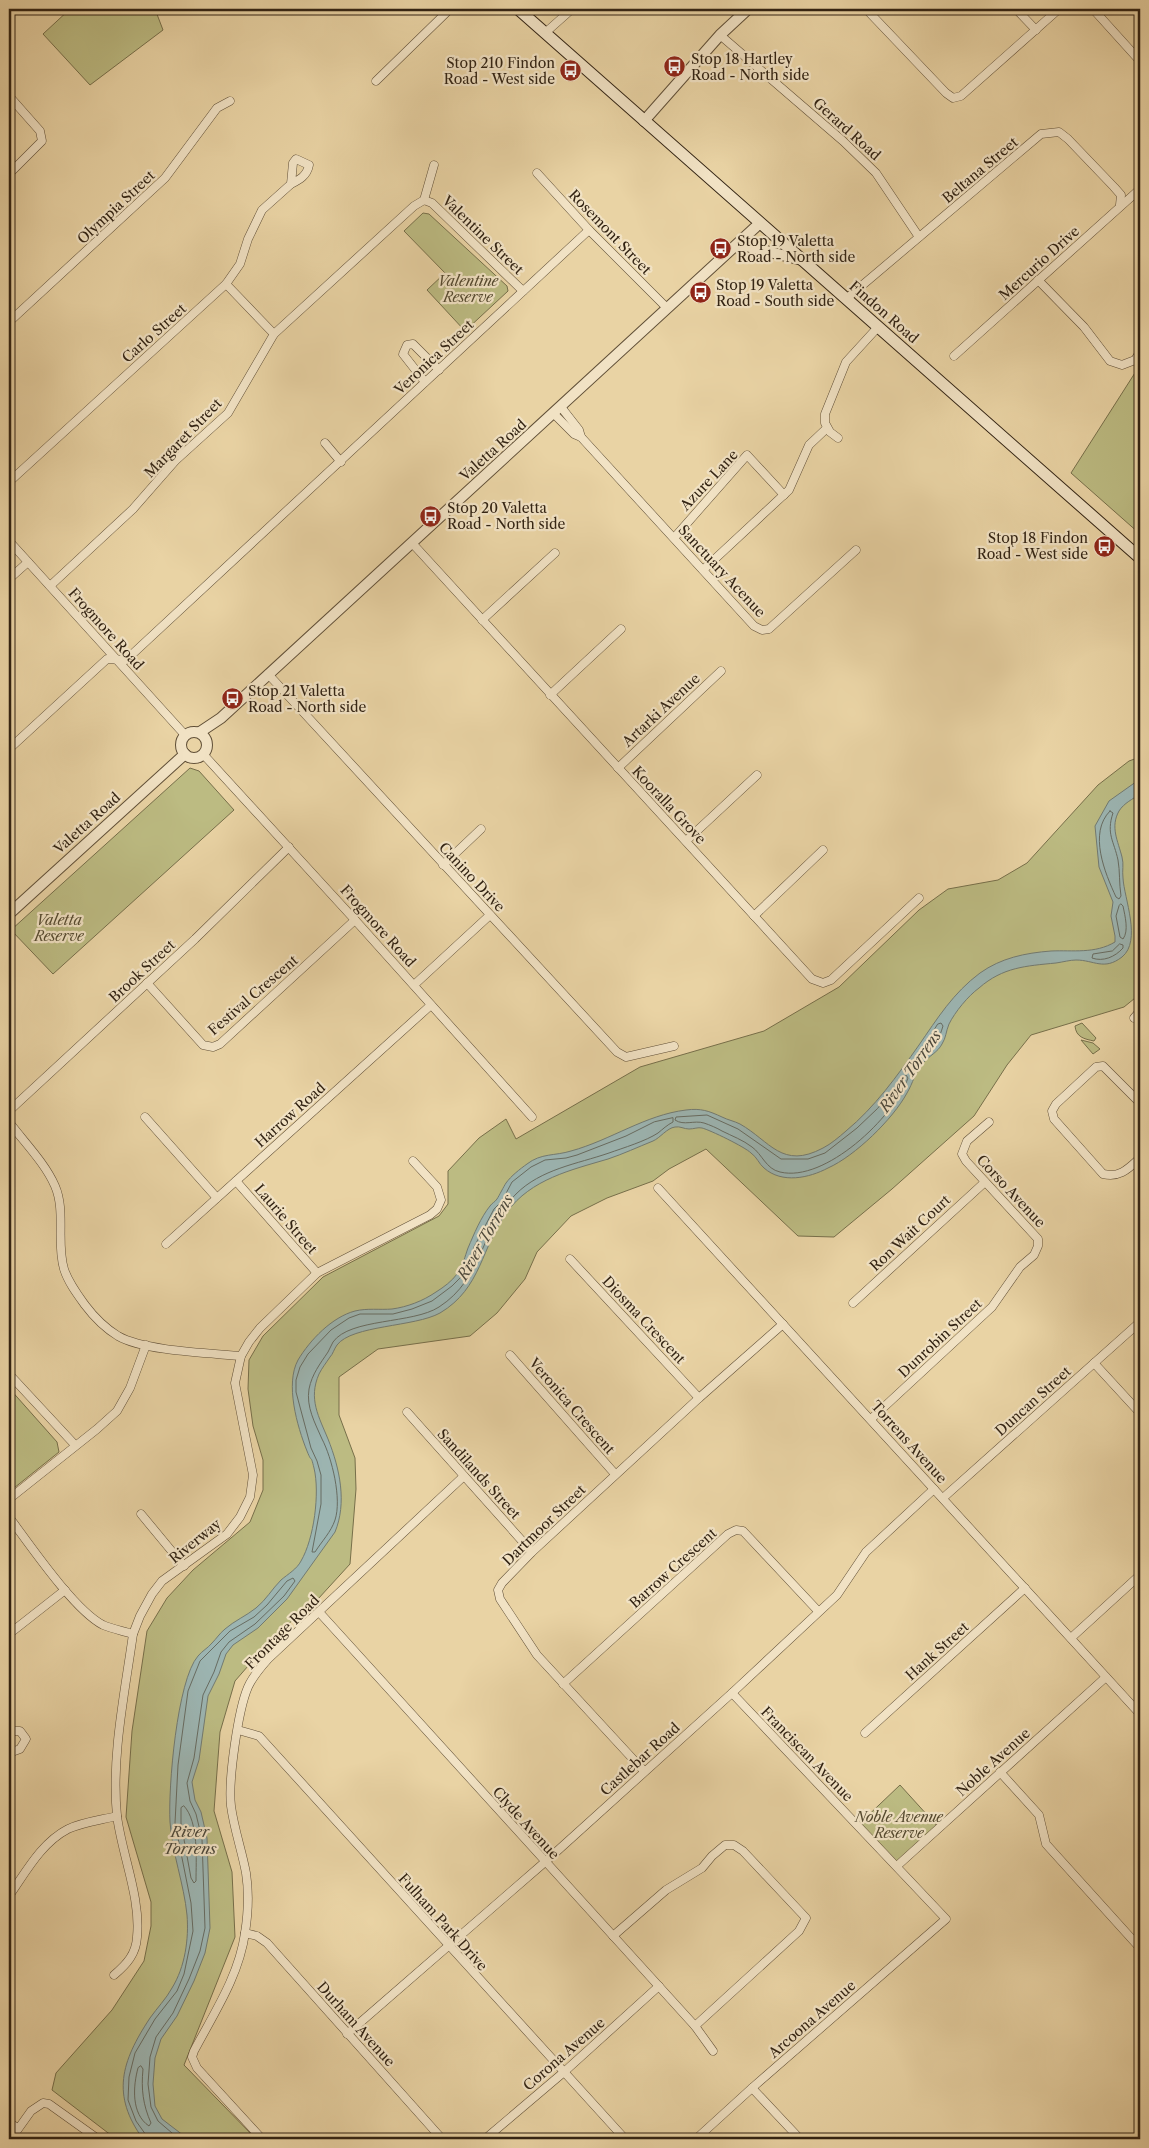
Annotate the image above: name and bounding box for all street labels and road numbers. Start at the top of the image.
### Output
street label: Gerard Road [809,94,885,164]
street label: Beltana Street [938,133,1022,207]
street label: Olympia Street [73,166,159,248]
street label: Rosemont Street [565,186,655,278]
street label: Valentine Street [438,191,527,278]
street label: Mercurio Drive [995,222,1083,304]
street label: Findon Road [846,277,923,347]
street label: Carlo Street [118,299,190,367]
street label: Veronica Street [390,316,477,399]
street label: Margaret Street [140,394,226,482]
street label: Valetta Road [455,415,530,485]
street label: Azure Lane [676,446,742,515]
street label: Sanctuary Acenue [675,521,770,621]
street label: Frogmore Road [64,584,148,674]
street label: Artarki Avenue [618,669,704,751]
street label: Kooralla Grove [628,762,710,848]
street label: Valetta Road [49,788,124,858]
street label: Canino Drive [435,838,509,916]
street label: Frogmore Road [336,881,420,971]
street label: Brook Street [105,936,179,1006]
street label: Festival Crescent [204,951,302,1039]
street label: Harrow Road [251,1078,329,1151]
street label: Corso Avenue [973,1151,1049,1231]
street label: Laurie Street [251,1180,321,1258]
street label: Ron Wait Court [866,1191,954,1275]
street label: Diosma Crescent [599,1272,689,1368]
street label: Dunrobin Street [894,1295,986,1381]
street label: Veronica Crescent [525,1353,619,1458]
street label: Duncan Street [991,1362,1075,1440]
street label: Torrens Avenue [867,1397,951,1487]
street label: Sandilands Street [434,1425,524,1523]
street label: Dartmoor Street [499,1481,589,1569]
street label: Riverway [166,1515,225,1567]
street label: Barrow Crescent [626,1524,720,1612]
street label: Frontage Road [241,1591,323,1673]
street label: Hank Street [902,1618,973,1684]
street label: Franciscan Avenue [757,1703,857,1805]
street label: Castlebar Road [596,1718,684,1799]
street label: Noble Avenue [952,1724,1034,1800]
street label: Clyde Avenue [489,1783,563,1863]
street label: Fulham Park Drive [394,1870,492,1975]
street label: Arcoona Avenue [764,1976,859,2062]
street label: Durham Avenue [313,1978,399,2070]
street label: Corona Avenue [519,2013,609,2094]

